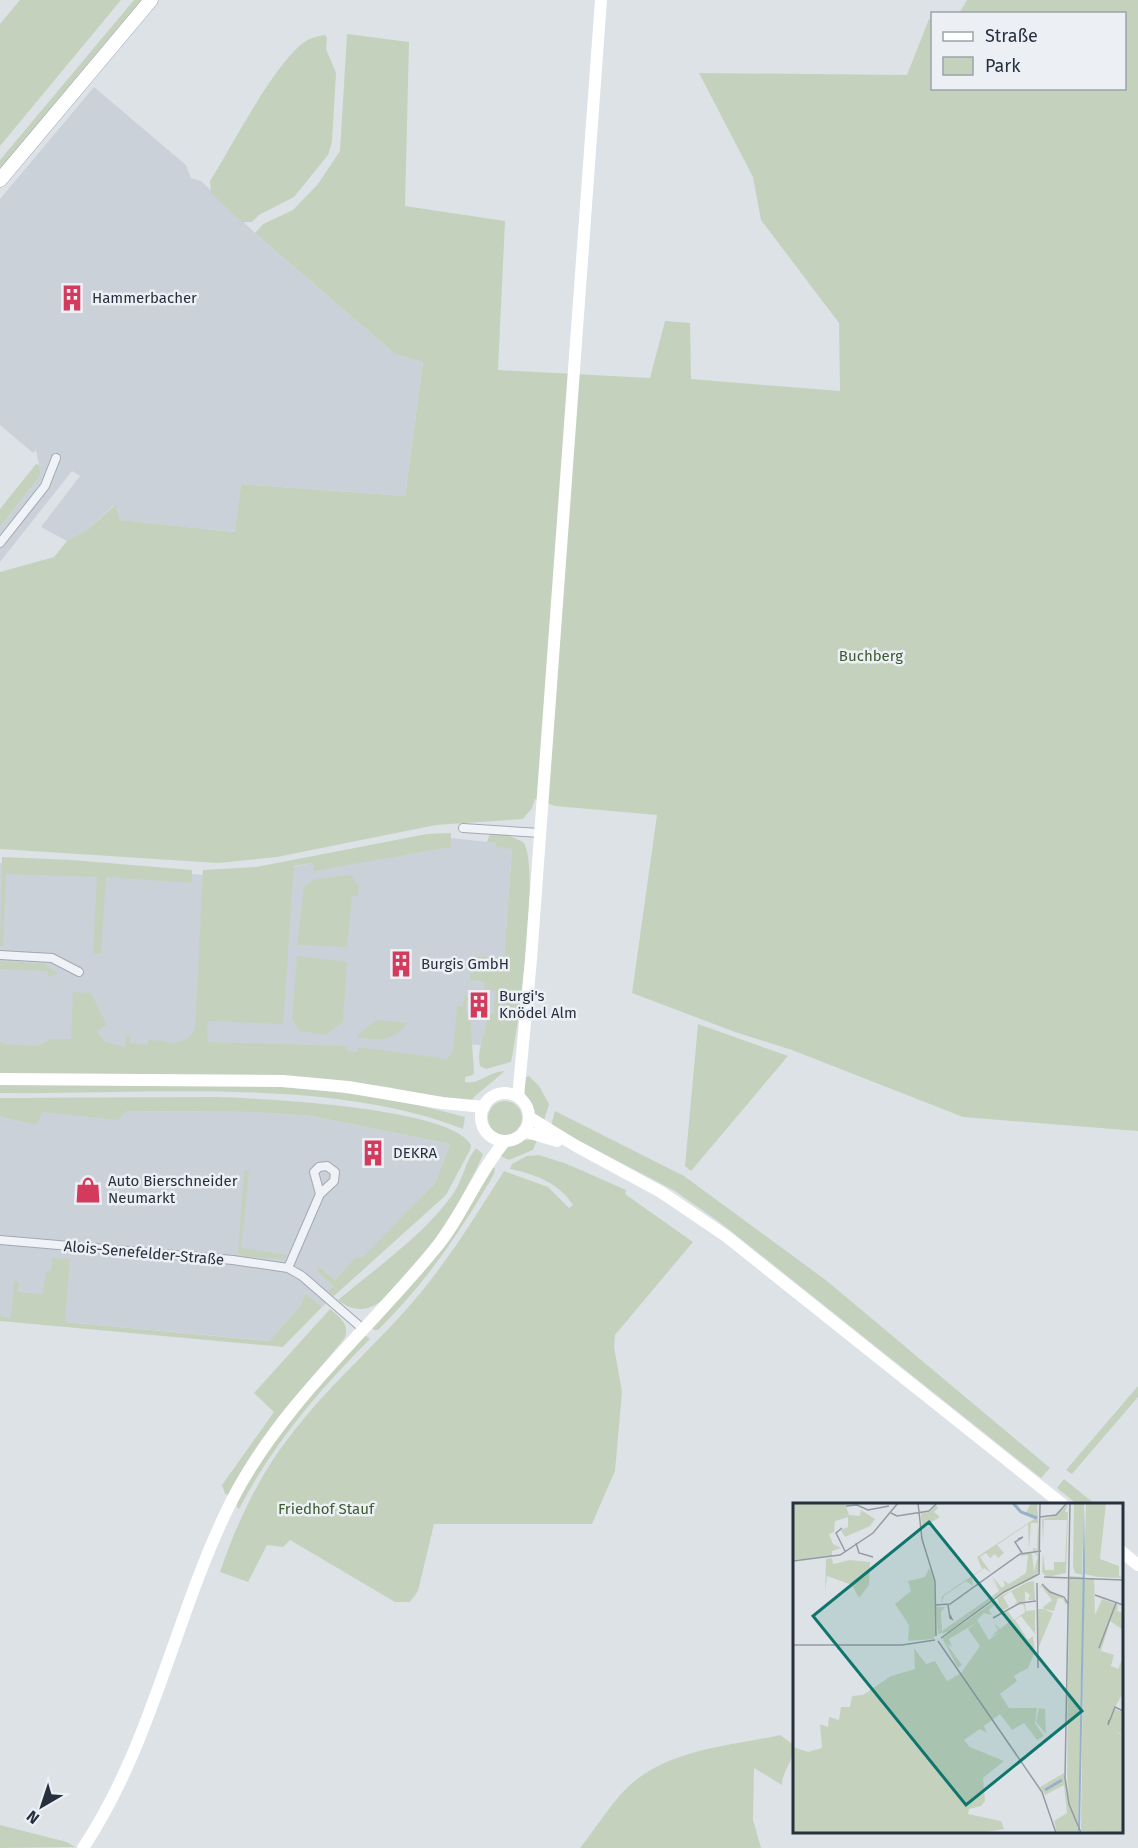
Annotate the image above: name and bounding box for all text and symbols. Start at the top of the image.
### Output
legend [931,12,1126,90]
text: Straße [985,25,1038,47]
text: Park [985,55,1021,77]
building icon: Hammerbacher [57,283,87,313]
place label: Hammerbacher [92,289,197,307]
park label: Buchberg [839,647,903,665]
building icon: Burgis GmbH [386,949,416,979]
place label: Burgis GmbH [421,955,509,973]
place label: Burgi's Knödel Alm [499,987,577,1022]
building icon: Burgi's Knödel Alm [464,990,494,1020]
building icon: DEKRA [358,1138,388,1168]
place label: DEKRA [393,1144,438,1162]
place label: Auto Bierschneider Neumarkt [108,1172,238,1207]
shop icon: Auto Bierschneider Neumarkt [73,1175,103,1205]
street label: Alois-Senefelder-Straße [63,1237,225,1269]
park label: Friedhof Stauf [278,1500,375,1518]
inset map [793,1503,1123,1833]
north arrow [12,1776,72,1836]
text: N [23,1807,43,1828]

